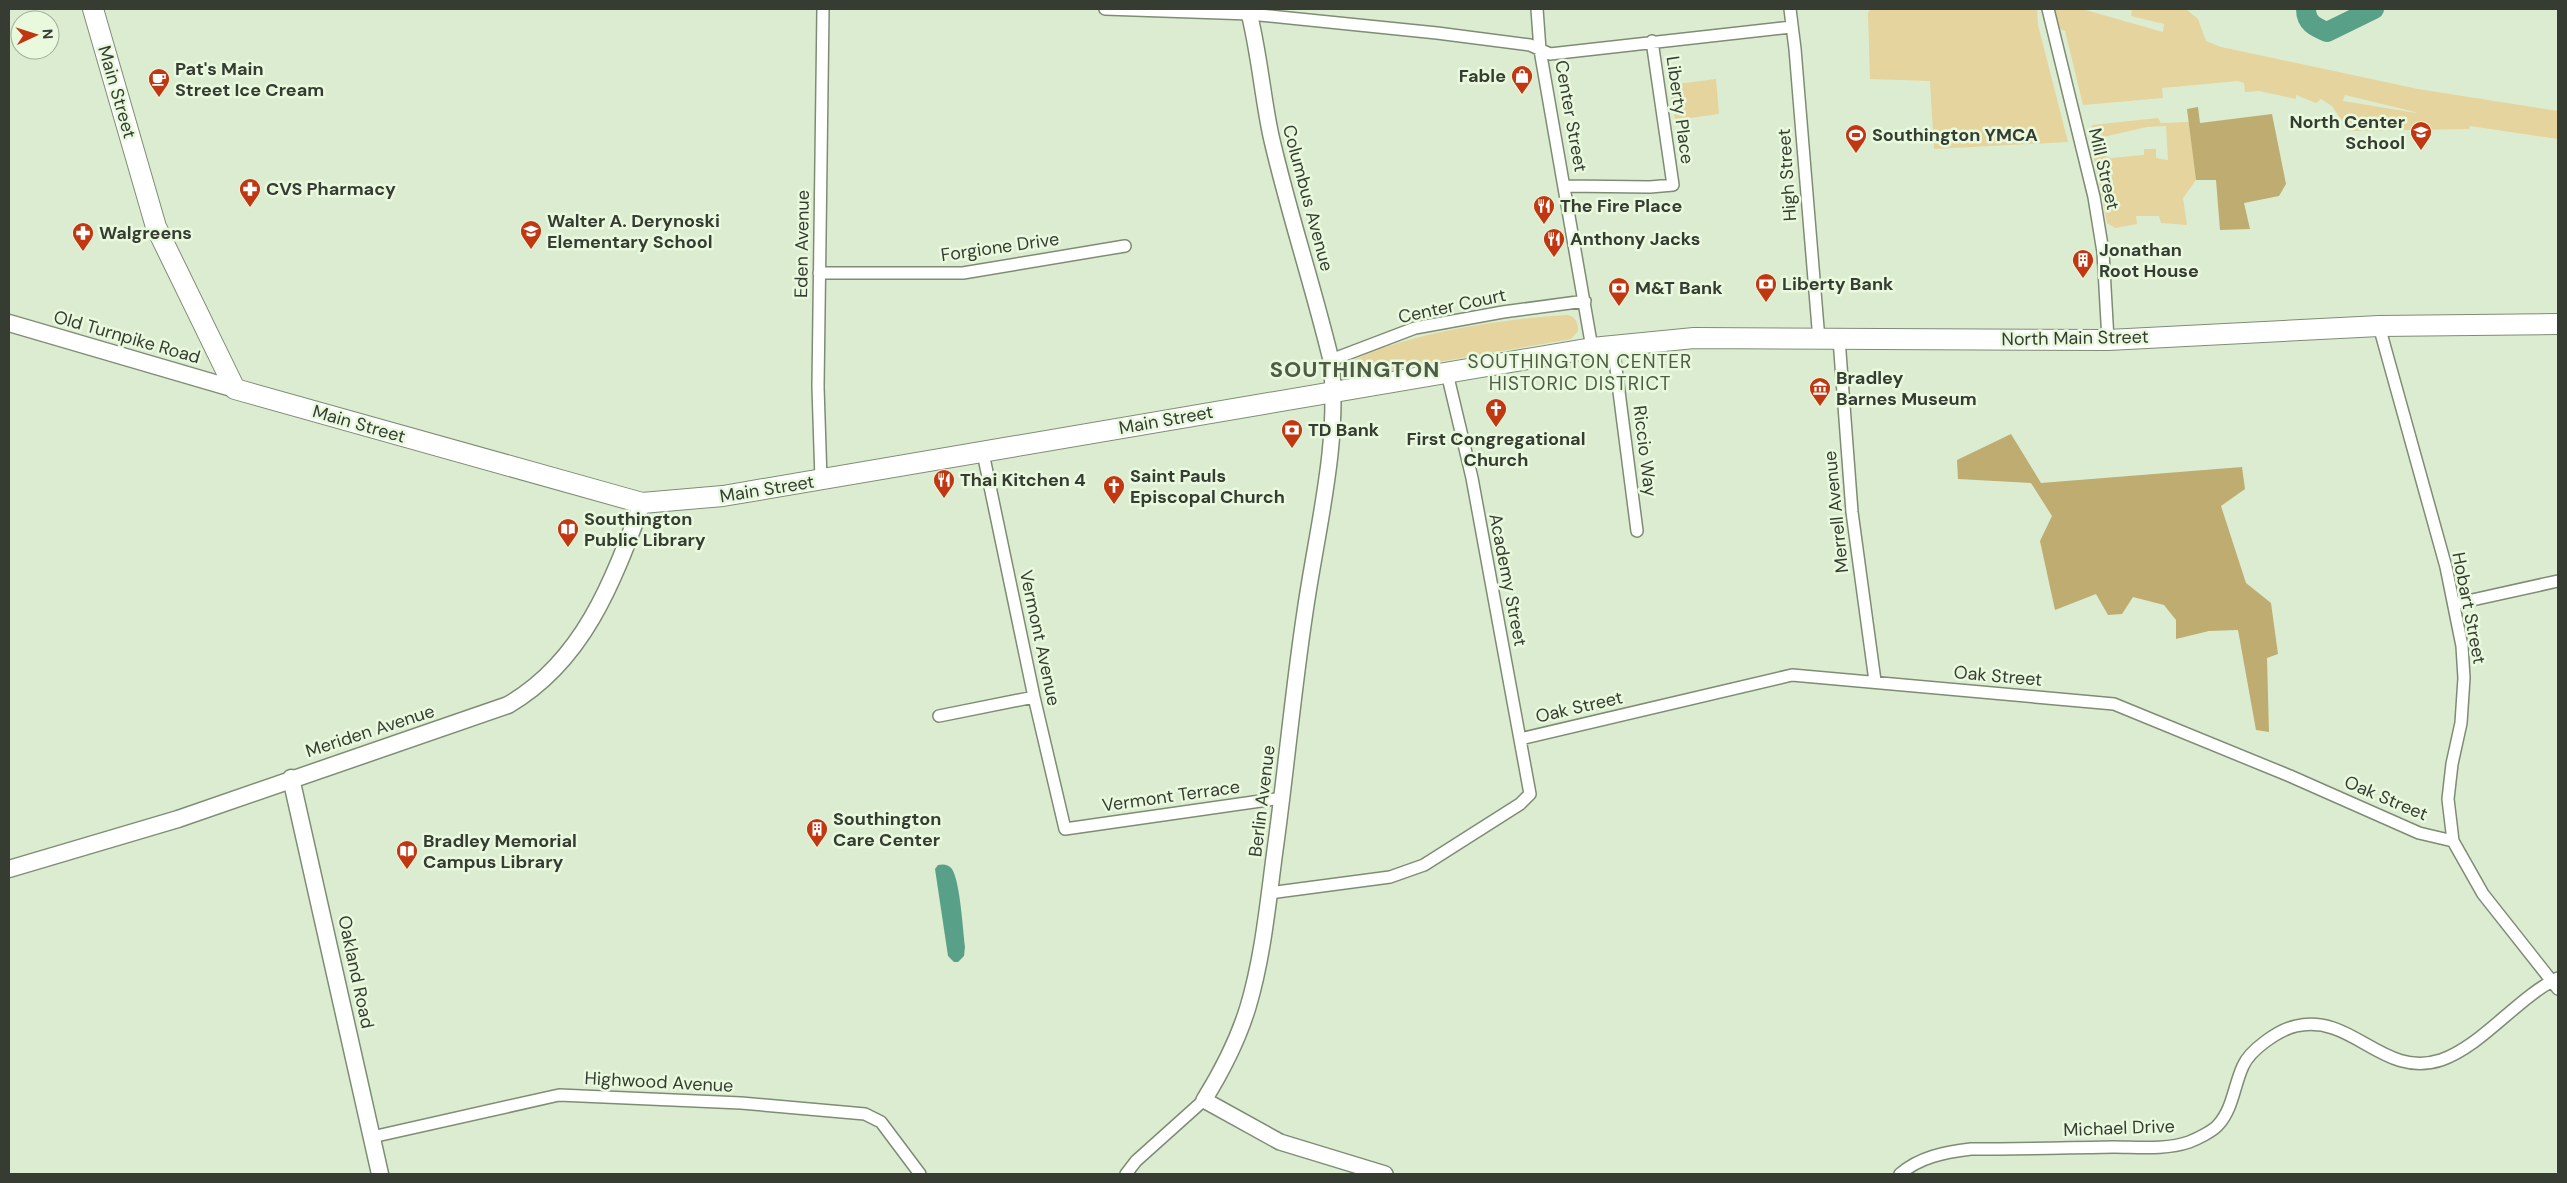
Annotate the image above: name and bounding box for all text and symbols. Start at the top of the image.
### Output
north arrow [10,10,60,60]
text: N [39,28,57,40]
street label: Main Street [92,43,142,141]
street label: Liberty Place [1661,55,1699,165]
place label: Pat's Main Street Ice Cream [175,57,324,102]
street label: Center Street [1549,58,1593,174]
place label: Fable [1459,64,1506,88]
shop icon: Fable [1510,64,1534,95]
cafe icon: Pat's Main Street Ice Cream [147,67,171,98]
place label: North Center School [2289,110,2405,155]
school or university icon: North Center School [2409,120,2433,151]
street label: Columbus Avenue [1277,122,1339,274]
sports icon: Southington YMCA [1844,123,1868,154]
place label: Southington YMCA [1872,123,2038,147]
street label: Mill Street [2083,126,2125,212]
street label: High Street [1772,128,1802,222]
pharmacy icon: CVS Pharmacy [238,177,262,208]
place label: CVS Pharmacy [266,177,396,201]
street label: Eden Avenue [789,190,815,298]
restaurant icon: The Fire Place [1532,194,1556,225]
place label: The Fire Place [1560,194,1682,218]
place label: Walter A. Derynoski Elementary School [547,209,720,254]
school or university icon: Walter A. Derynoski Elementary School [519,219,543,250]
pharmacy icon: Walgreens [71,221,95,252]
place label: Walgreens [99,221,192,245]
street label: Forgione Drive [939,227,1061,267]
restaurant icon: Anthony Jacks [1542,227,1566,258]
place label: Anthony Jacks [1570,227,1700,251]
place label: Jonathan Root House [2099,238,2199,283]
building icon: Jonathan Root House [2071,248,2095,279]
bank icon: Liberty Bank [1754,272,1778,303]
place label: Liberty Bank [1782,272,1894,296]
bank icon: M&T Bank [1607,276,1631,307]
place label: M&T Bank [1635,276,1723,300]
street label: Center Court [1396,283,1508,329]
street label: Old Turnpike Road [51,305,203,369]
street label: North Main Street [2001,325,2149,351]
district label: SOUTHINGTON CENTER HISTORIC DISTRICT [1468,349,1692,396]
district label: SOUTHINGTON [1270,355,1440,384]
place label: Bradley Barnes Museum [1836,366,1977,411]
museum icon: Bradley Barnes Museum [1808,376,1832,407]
church icon: First Congregational Church [1484,397,1508,428]
street label: Main Street [310,399,408,449]
street label: Main Street [1117,400,1215,440]
street label: Riccio Way [1628,404,1662,498]
bank icon: TD Bank [1280,418,1304,449]
place label: TD Bank [1308,418,1380,442]
place label: First Congregational Church [1407,427,1585,472]
street label: Merrell Avenue [1818,450,1854,574]
place label: Saint Pauls Episcopal Church [1130,464,1285,509]
restaurant icon: Thai Kitchen 4 [932,468,956,499]
place label: Thai Kitchen 4 [960,468,1086,492]
street label: Main Street [718,470,816,508]
church icon: Saint Pauls Episcopal Church [1102,474,1126,505]
place label: Southington Public Library [584,507,706,552]
street label: Academy Street [1483,512,1533,648]
library icon: Southington Public Library [556,517,580,548]
street label: Hobart Street [2446,550,2492,666]
street label: Vermont Avenue [1014,568,1066,708]
street label: Oak Street [1953,660,2043,692]
street label: Oak Street [1533,685,1625,729]
street label: Meriden Avenue [303,699,437,763]
street label: Berlin Avenue [1243,744,1281,858]
street label: Oak Street [2341,770,2431,826]
street label: Vermont Terrace [1101,774,1241,818]
place label: Southington Care Center [833,807,941,852]
building icon: Southington Care Center [805,817,829,848]
place label: Bradley Memorial Campus Library [423,829,577,874]
library icon: Bradley Memorial Campus Library [395,839,419,870]
street label: Oakland Road [332,913,380,1031]
street label: Highwood Avenue [584,1066,734,1098]
street label: Michael Drive [2063,1114,2175,1142]

